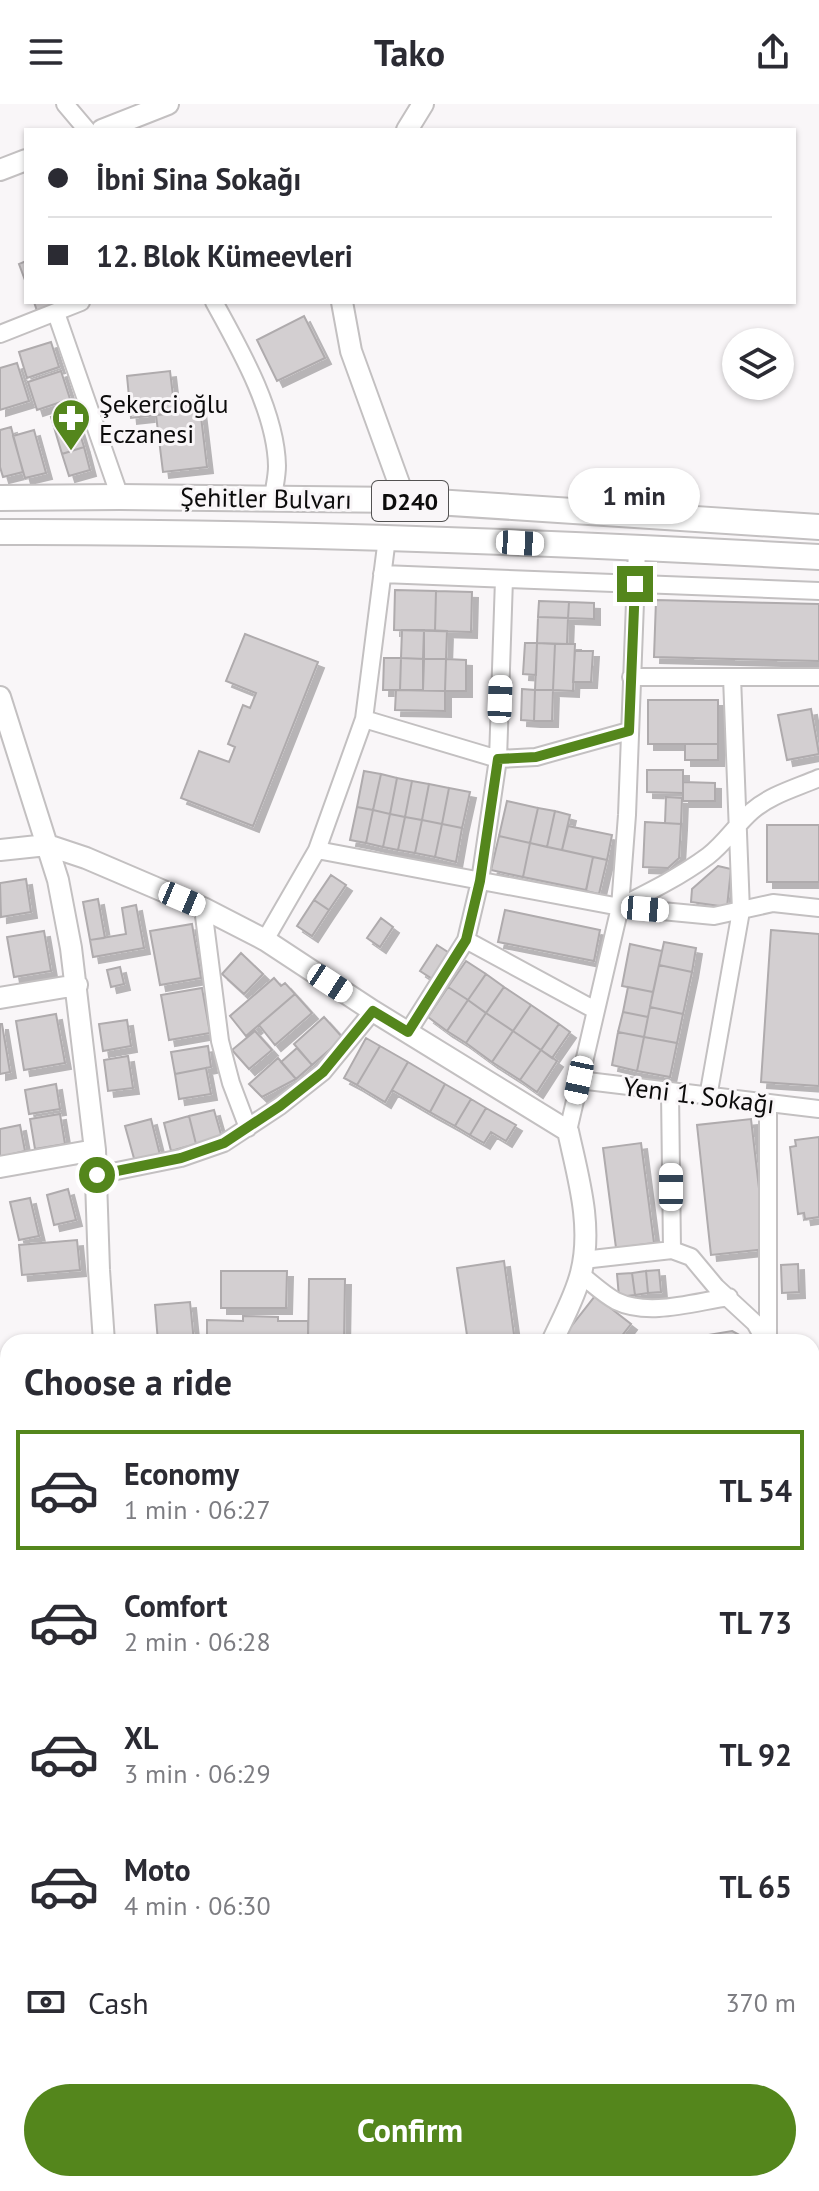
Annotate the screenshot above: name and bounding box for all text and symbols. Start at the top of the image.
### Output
text: Tako [374,29,445,76]
icon: menu [24,30,68,74]
icon: share [751,30,795,74]
text: İbni Sina Sokağı [96,159,301,198]
text: 12. Blok Kümeevleri [96,236,353,275]
map controls [722,328,794,400]
button: layers [722,328,794,400]
place label: Şekercioğlu Eczanesi [99,387,228,450]
pharmacy icon: Şekercioğlu Eczanesi [50,397,92,452]
callout: 1 min [569,468,701,524]
text: 1 min [602,479,666,512]
street label: Şehitler Bulvarı [180,480,352,516]
road number: D240 [372,481,448,521]
car [495,530,545,556]
route end [617,566,653,602]
car [487,675,513,723]
car [155,879,209,919]
car [620,895,670,923]
car [303,960,357,1006]
car [562,1054,596,1106]
street label: Yeni 1. Sokağı [621,1069,777,1121]
route start [79,1157,115,1193]
car [659,1163,683,1211]
text: Choose a ride [24,1358,232,1405]
icon: car [28,1454,100,1526]
text: Economy [124,1454,239,1493]
text: TL 54 [719,1471,792,1510]
text: 1 min · 06:27 [124,1493,271,1526]
icon: car [28,1586,100,1658]
text: Comfort [124,1586,227,1625]
text: TL 73 [719,1603,792,1642]
text: 2 min · 06:28 [124,1625,271,1658]
icon: car [28,1718,100,1790]
text: XL [124,1718,158,1757]
text: TL 92 [719,1735,792,1774]
text: 3 min · 06:29 [124,1757,271,1790]
icon: car [28,1850,100,1922]
text: Moto [124,1850,191,1889]
text: TL 65 [719,1867,792,1906]
text: 4 min · 06:30 [124,1889,271,1922]
icon: cash [24,1980,68,2024]
text: Cash [88,1983,149,2022]
text: 370 m [725,1986,796,2019]
button: Confirm [24,2084,796,2176]

